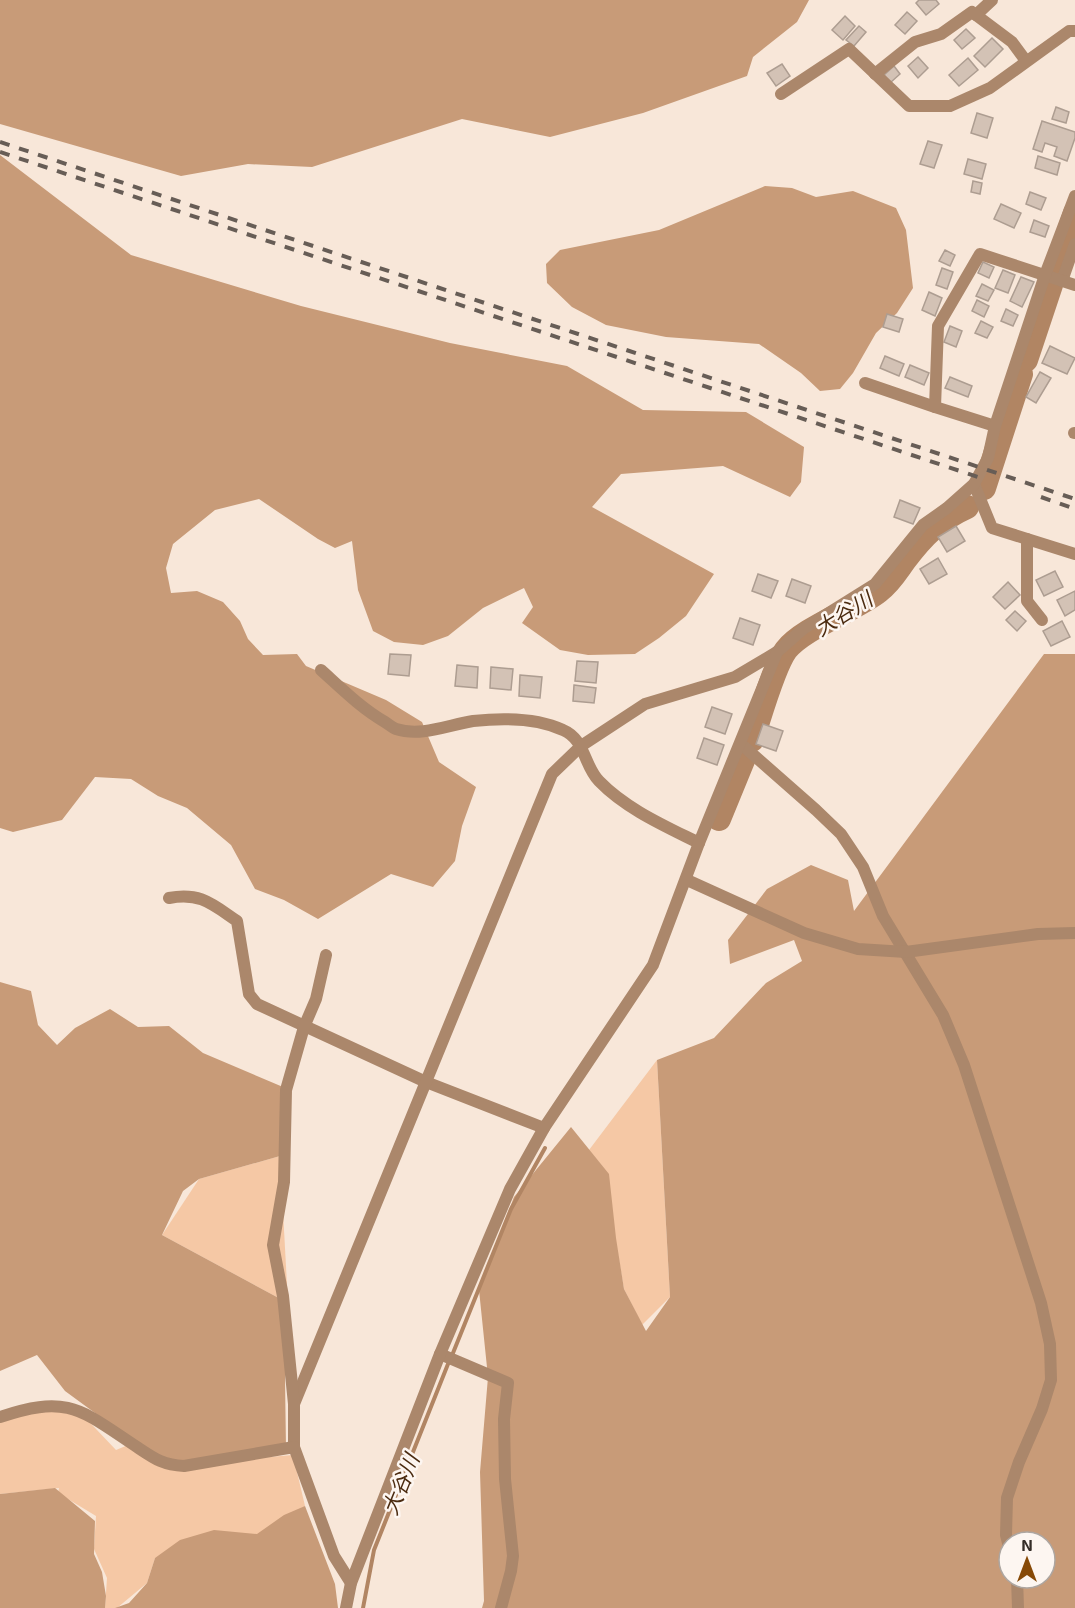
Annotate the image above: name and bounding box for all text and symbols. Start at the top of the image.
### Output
water label: 大谷川 [810,585,878,640]
water label: 大谷川 [377,1448,424,1518]
north arrow [997,1530,1057,1590]
text: N [1021,1535,1033,1554]

